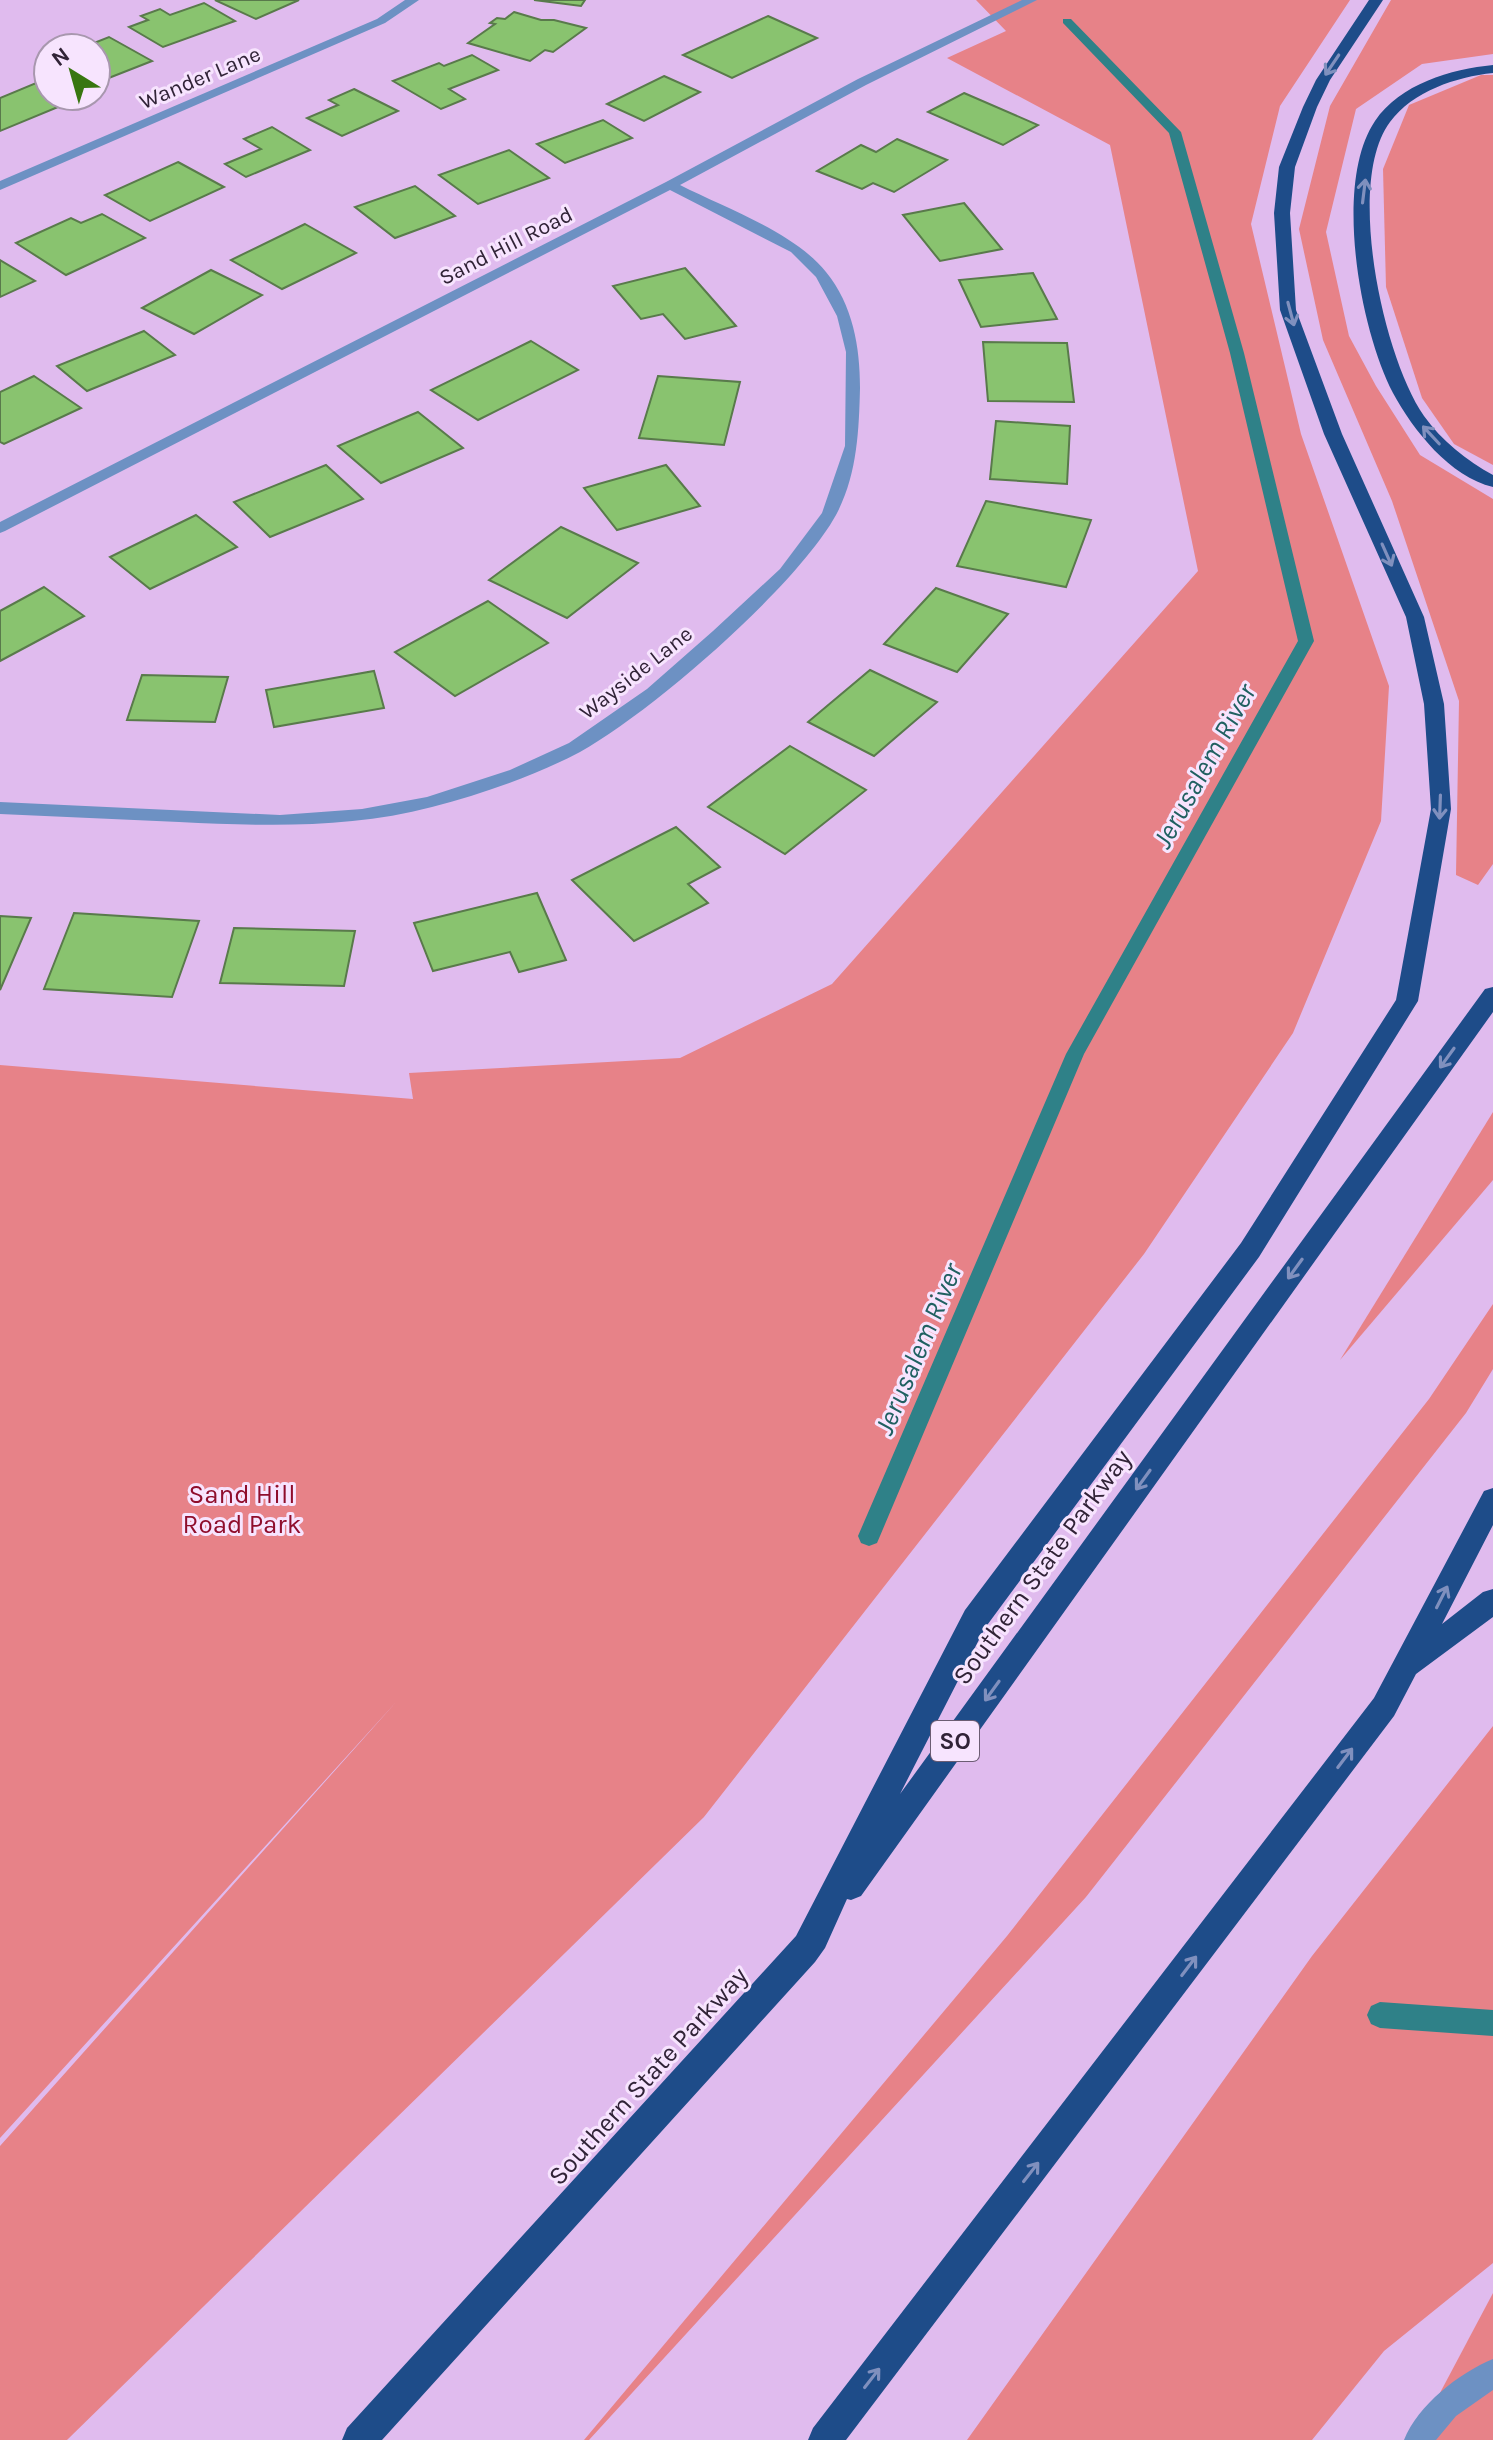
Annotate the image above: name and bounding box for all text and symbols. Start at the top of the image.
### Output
north arrow [32,32,112,112]
street label: Wander Lane [136,41,264,115]
text: N [46,42,75,72]
one-way arrow [1324,53,1340,76]
one-way arrow [1357,178,1372,204]
street label: Sand Hill Road [435,201,577,291]
one-way arrow [1285,301,1300,327]
one-way arrow [1422,425,1441,445]
one-way arrow [1380,543,1395,567]
street label: Wayside Lane [574,621,698,725]
water label: Jerusalem River [1145,677,1264,854]
one-way arrow [1432,793,1447,820]
one-way arrow [1439,1047,1456,1069]
water label: Jerusalem River [867,1257,970,1440]
one-way arrow [1287,1258,1304,1280]
street label: Southern State Parkway [946,1443,1138,1691]
one-way arrow [1135,1469,1152,1491]
park label: Sand Hill Road Park [183,1479,301,1540]
one-way arrow [1435,1586,1451,1610]
one-way arrow [983,1680,1000,1701]
road number: SO [931,1721,979,1761]
one-way arrow [1337,1748,1354,1769]
one-way arrow [1180,1955,1197,1977]
street label: Southern State Parkway [542,1961,754,2191]
one-way arrow [1022,2162,1039,2183]
one-way arrow [864,2368,881,2389]

